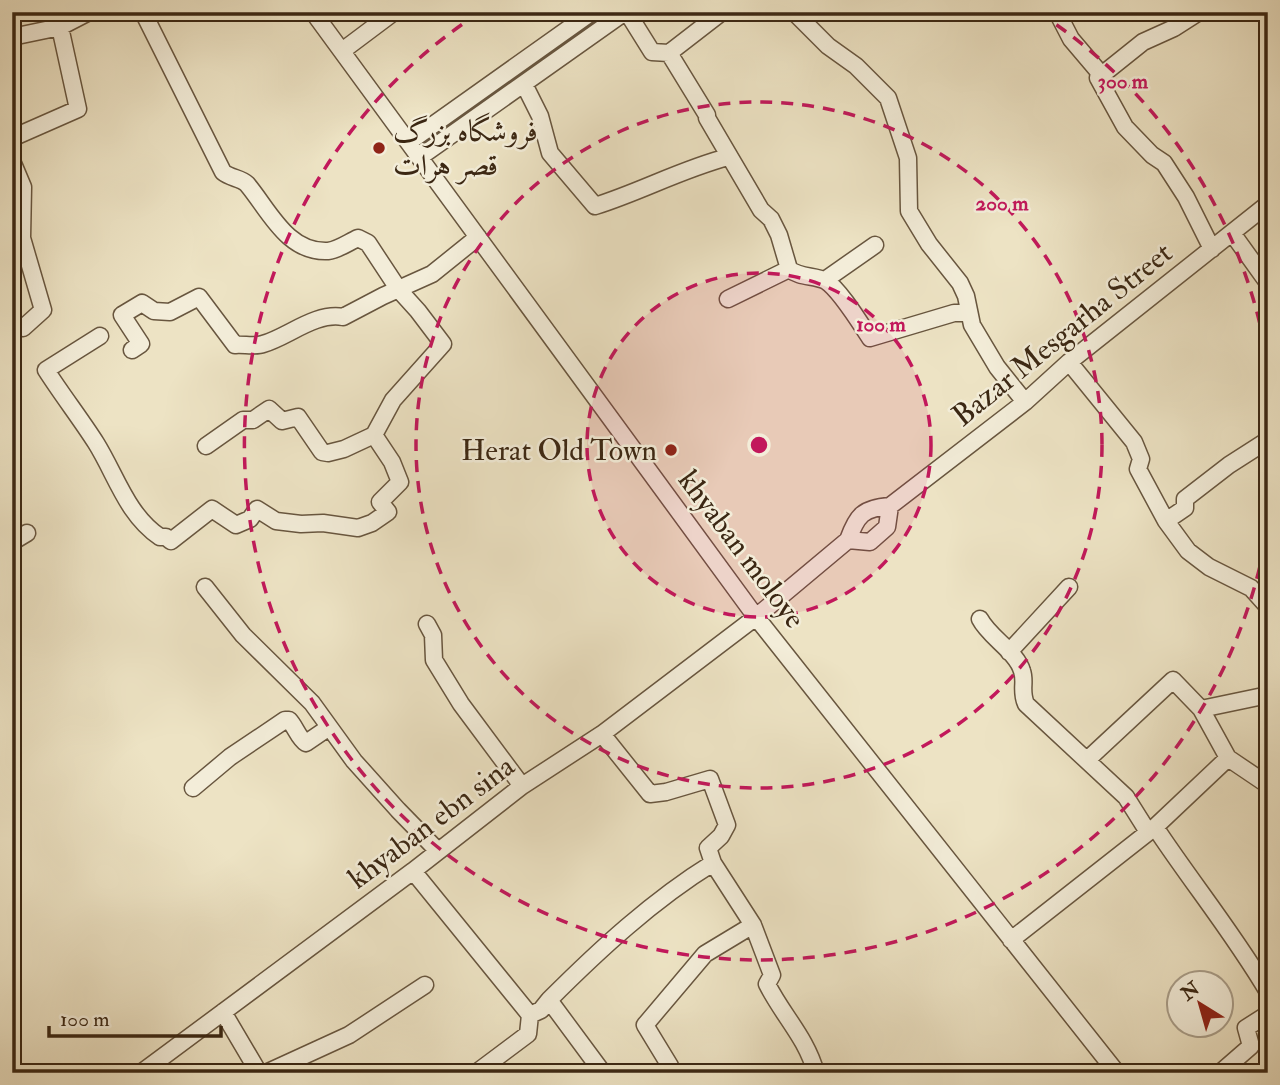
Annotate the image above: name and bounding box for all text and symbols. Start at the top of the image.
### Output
text: 300 m [1098,68,1149,95]
place label: فروشگاه بزرگ قصر هرات [393,112,538,185]
marker: فروشگاه بزرگ قصر هرات [371,140,387,156]
text: 200 m [976,190,1029,217]
street label: Bazar Mesgarha Street [945,234,1180,435]
text: 100 m [856,311,907,338]
place label: Herat Old Town [461,432,657,469]
centre of rings [747,433,771,457]
marker: Herat Old Town [663,442,679,458]
street label: khyaban moloye [670,463,813,636]
street label: khyaban ebn sina [341,747,522,897]
north arrow [1164,970,1234,1040]
text: N [1176,976,1205,1007]
scale bar [49,994,220,1038]
text: 100 m [60,1006,110,1033]

